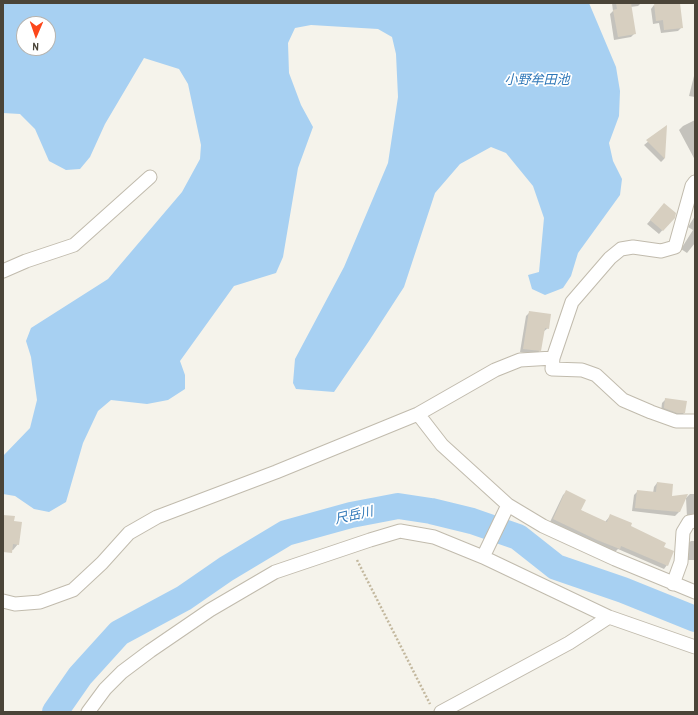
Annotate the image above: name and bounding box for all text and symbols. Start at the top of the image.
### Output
north arrow [16,16,56,56]
text: N [32,40,39,54]
water label: 小野牟田池 [505,73,569,89]
water label: 尺岳川 [333,504,375,528]

